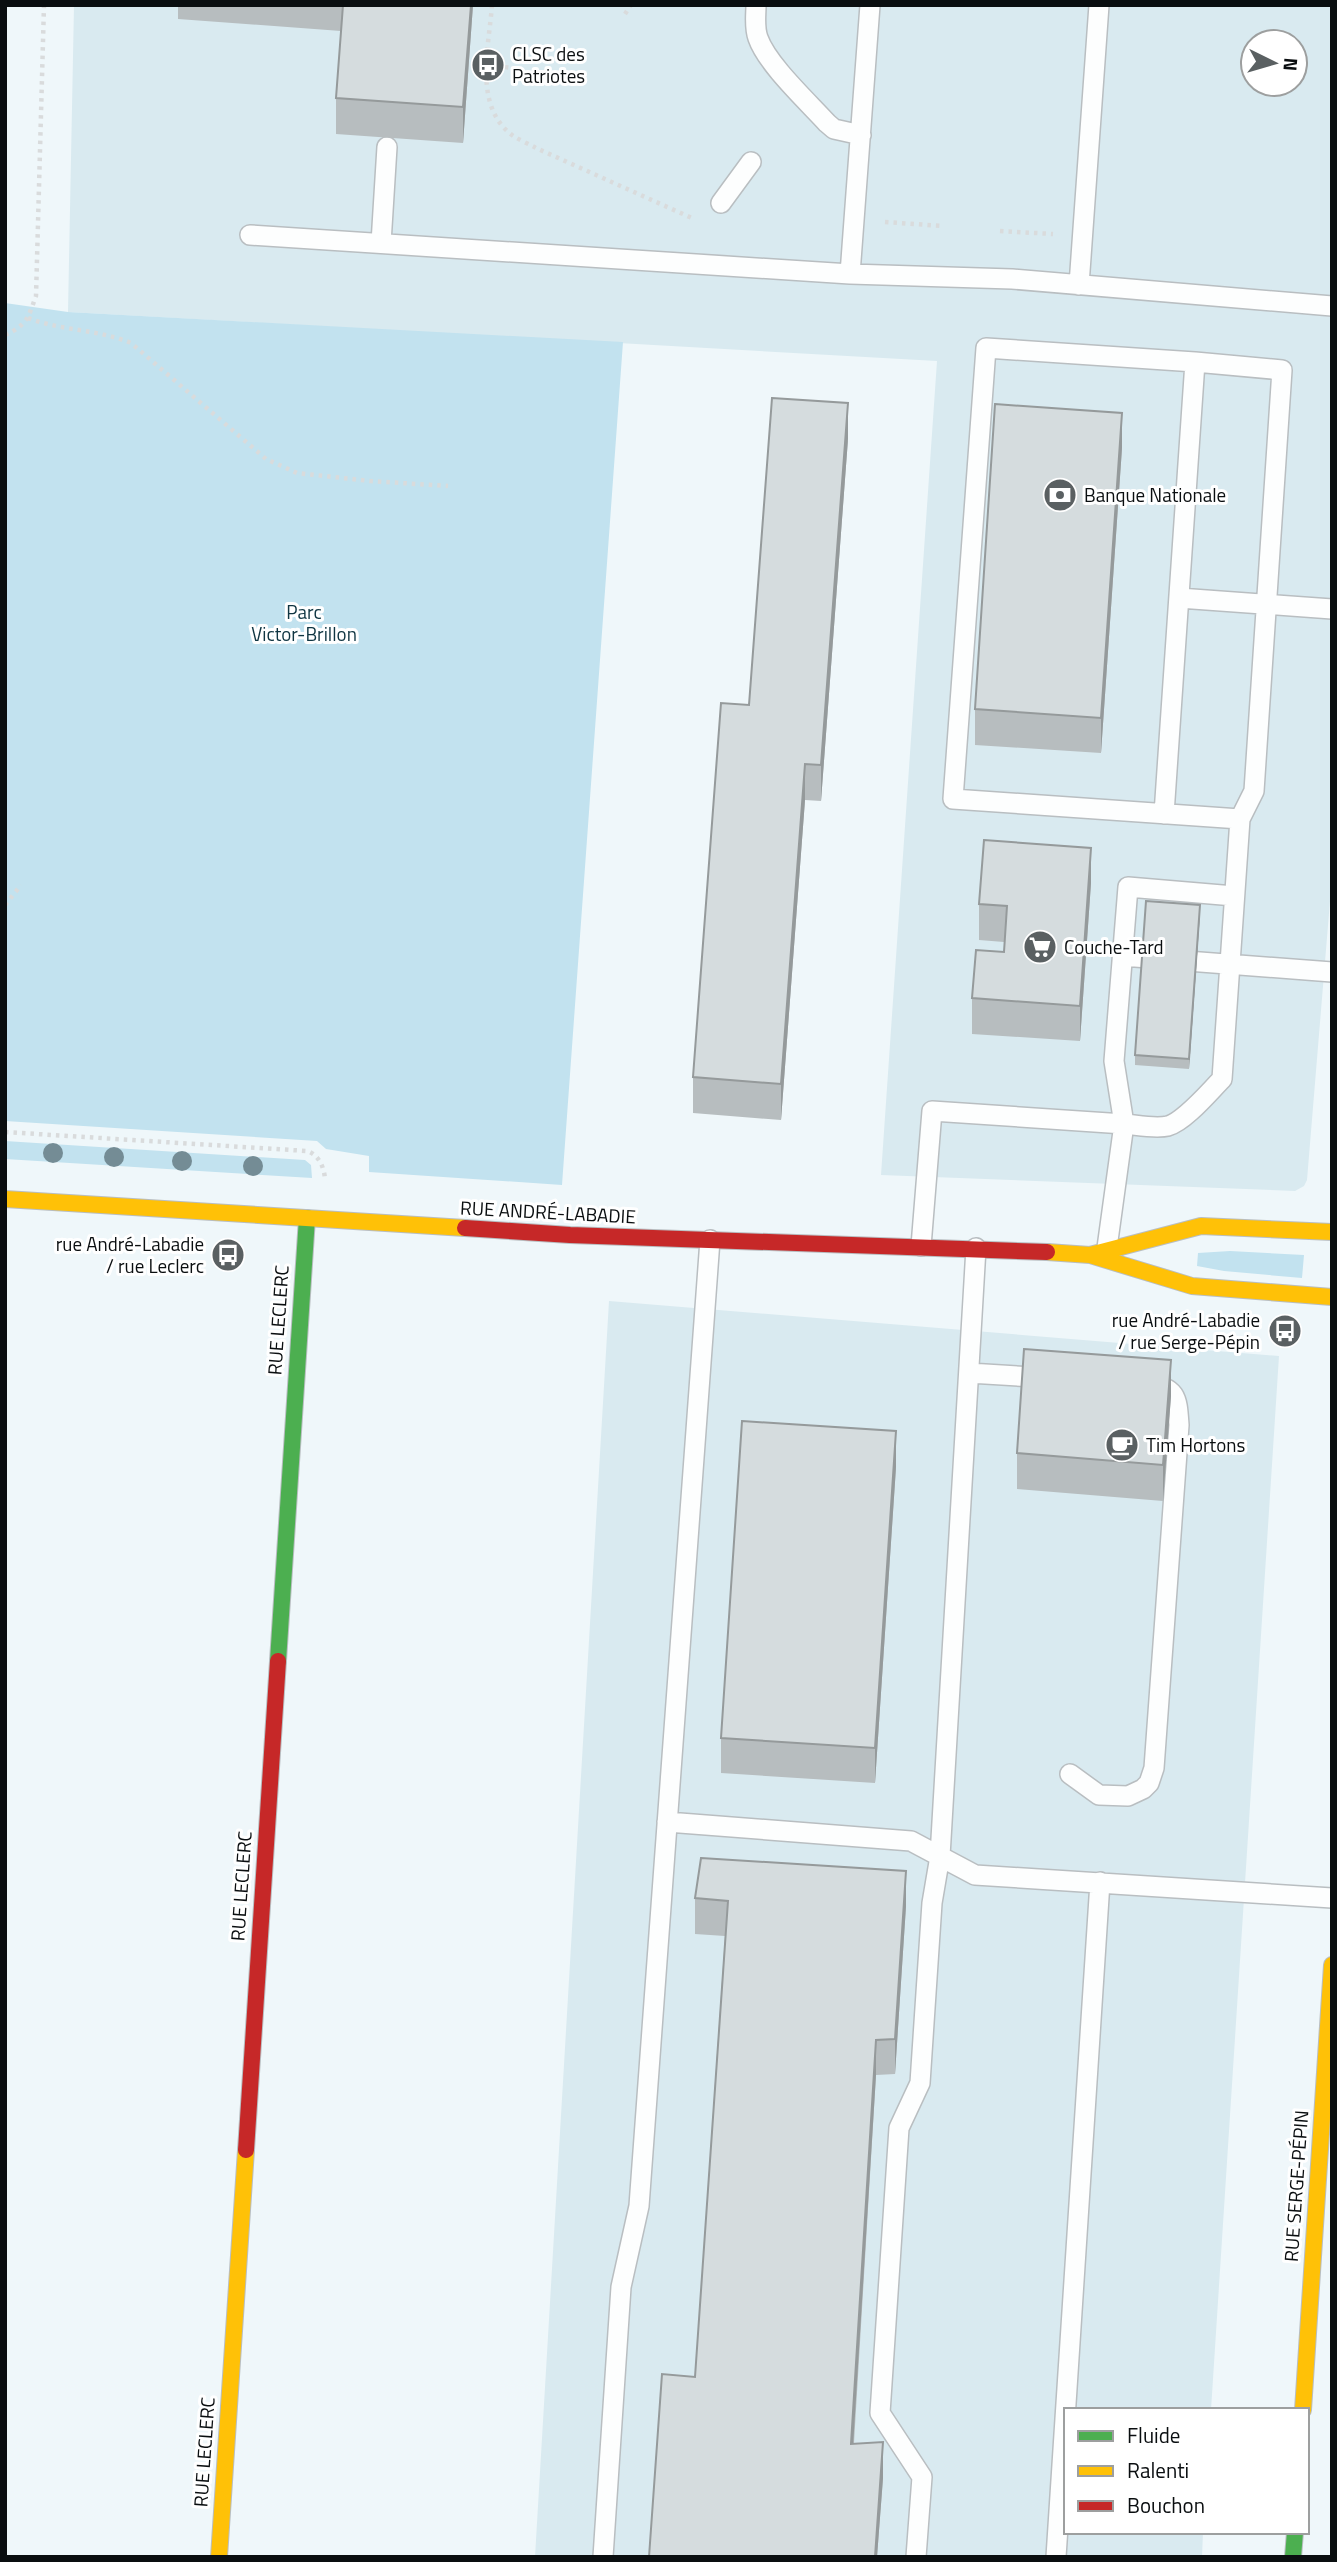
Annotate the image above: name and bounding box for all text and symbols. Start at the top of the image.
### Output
north arrow [1239,28,1309,98]
place label: CLSC des Patriotes [512,39,585,90]
bus stop icon: CLSC des Patriotes [469,46,507,84]
text: N [1276,57,1306,72]
bank icon: Banque Nationale [1041,476,1079,514]
place label: Banque Nationale [1084,480,1226,509]
park label: Parc Victor-Brillon [251,597,357,648]
supermarket icon: Couche-Tard [1021,928,1059,966]
place label: Couche-Tard [1064,932,1164,961]
street label: RUE ANDRÉ-LABADIE [459,1192,637,1231]
place label: rue André-Labadie / rue Leclerc [56,1229,204,1280]
bus stop icon: rue André-Labadie / rue Leclerc [209,1236,247,1274]
street label: RUE LECLERC [259,1264,296,1376]
place label: rue André-Labadie / rue Serge-Pépin [1112,1305,1260,1356]
bus stop icon: rue André-Labadie / rue Serge-Pépin [1266,1312,1304,1350]
cafe icon: Tim Hortons [1103,1426,1141,1464]
place label: Tim Hortons [1146,1430,1245,1459]
street label: RUE LECLERC [222,1830,259,1942]
street label: RUE SERGE-PÉPIN [1276,2109,1315,2263]
street label: RUE LECLERC [185,2396,222,2508]
legend [1064,2408,1309,2534]
text: Fluide [1127,2419,1180,2451]
text: Ralenti [1127,2454,1189,2486]
text: Bouchon [1127,2489,1205,2521]

